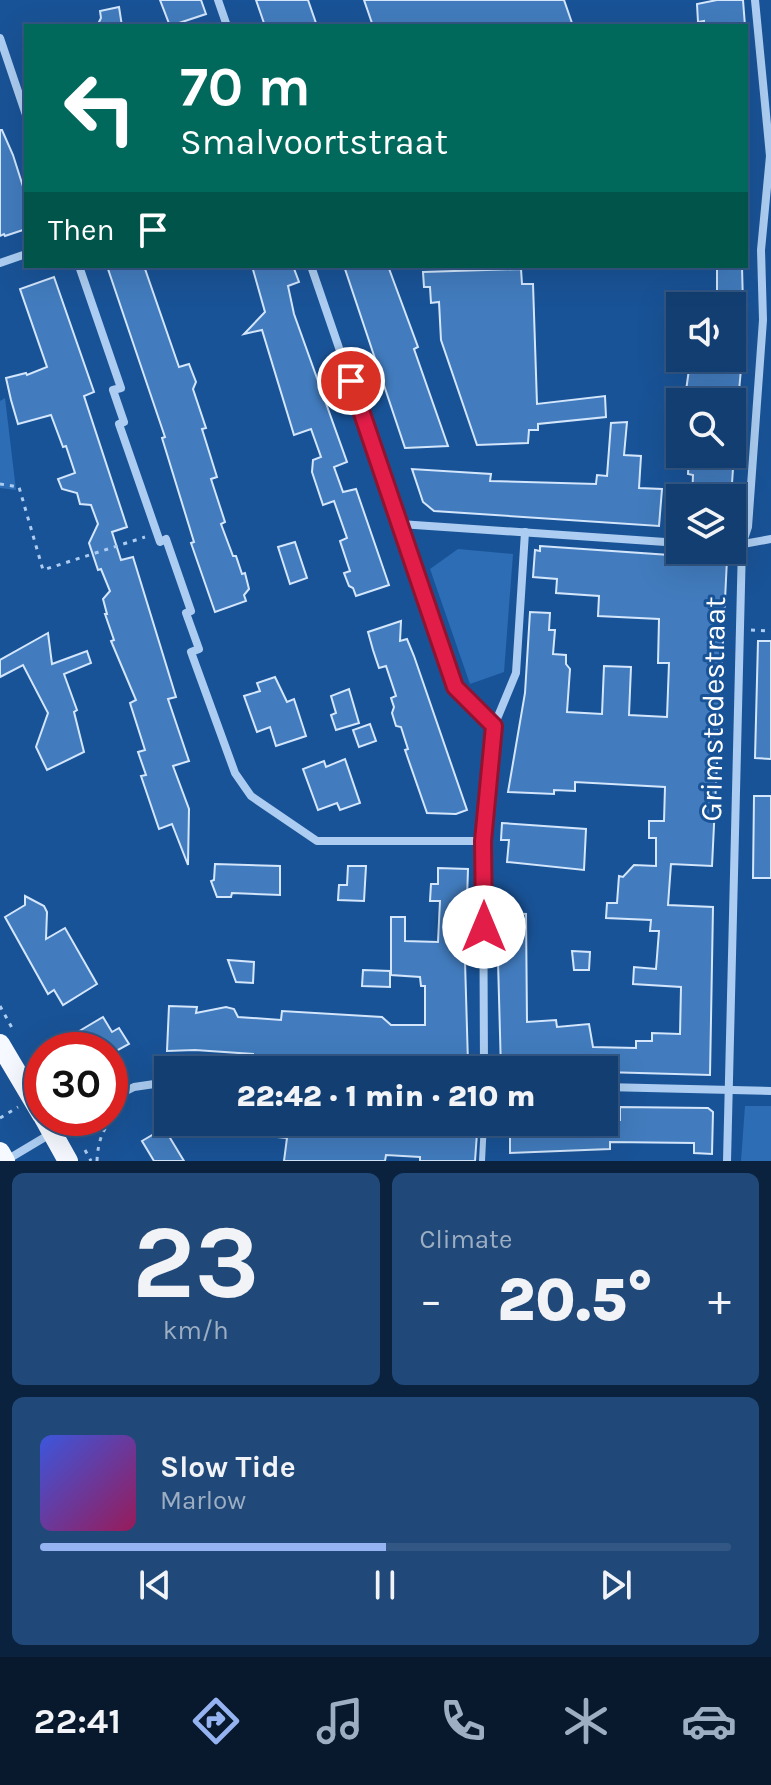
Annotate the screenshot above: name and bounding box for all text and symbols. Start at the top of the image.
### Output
text: 70 m [180,54,311,119]
icon: left [48,56,152,160]
text: Smalvoortstraat [180,121,448,163]
icon: arrive [131,208,175,252]
text: Then [48,212,115,248]
map controls [666,292,746,564]
button: sound [666,292,746,372]
pin [317,347,385,415]
icon: arrive [329,359,373,403]
button: search [666,388,746,468]
button: layers [666,484,746,564]
street label: Grimstedestraat [693,596,733,822]
position arrow [442,885,526,969]
speed limit sign: 30 [24,1032,128,1136]
text: 22:42 · 1 min · 210 m [237,1078,536,1114]
text: 23 [132,1202,260,1323]
text: Climate [420,1224,512,1255]
text: 20.5° [497,1265,653,1335]
text: − [420,1275,443,1326]
text: + [708,1275,731,1326]
text: km/h [163,1315,229,1346]
text: Slow Tide [160,1449,296,1485]
text: Marlow [160,1485,246,1516]
icon: previous [133,1563,177,1607]
icon: pause [363,1563,407,1607]
icon: next [594,1563,638,1607]
icon: directions [188,1693,244,1749]
icon: music [312,1693,368,1749]
icon: phone [435,1693,491,1749]
icon: climate [558,1693,614,1749]
icon: car [681,1693,737,1749]
text: 22:41 [34,1700,121,1742]

